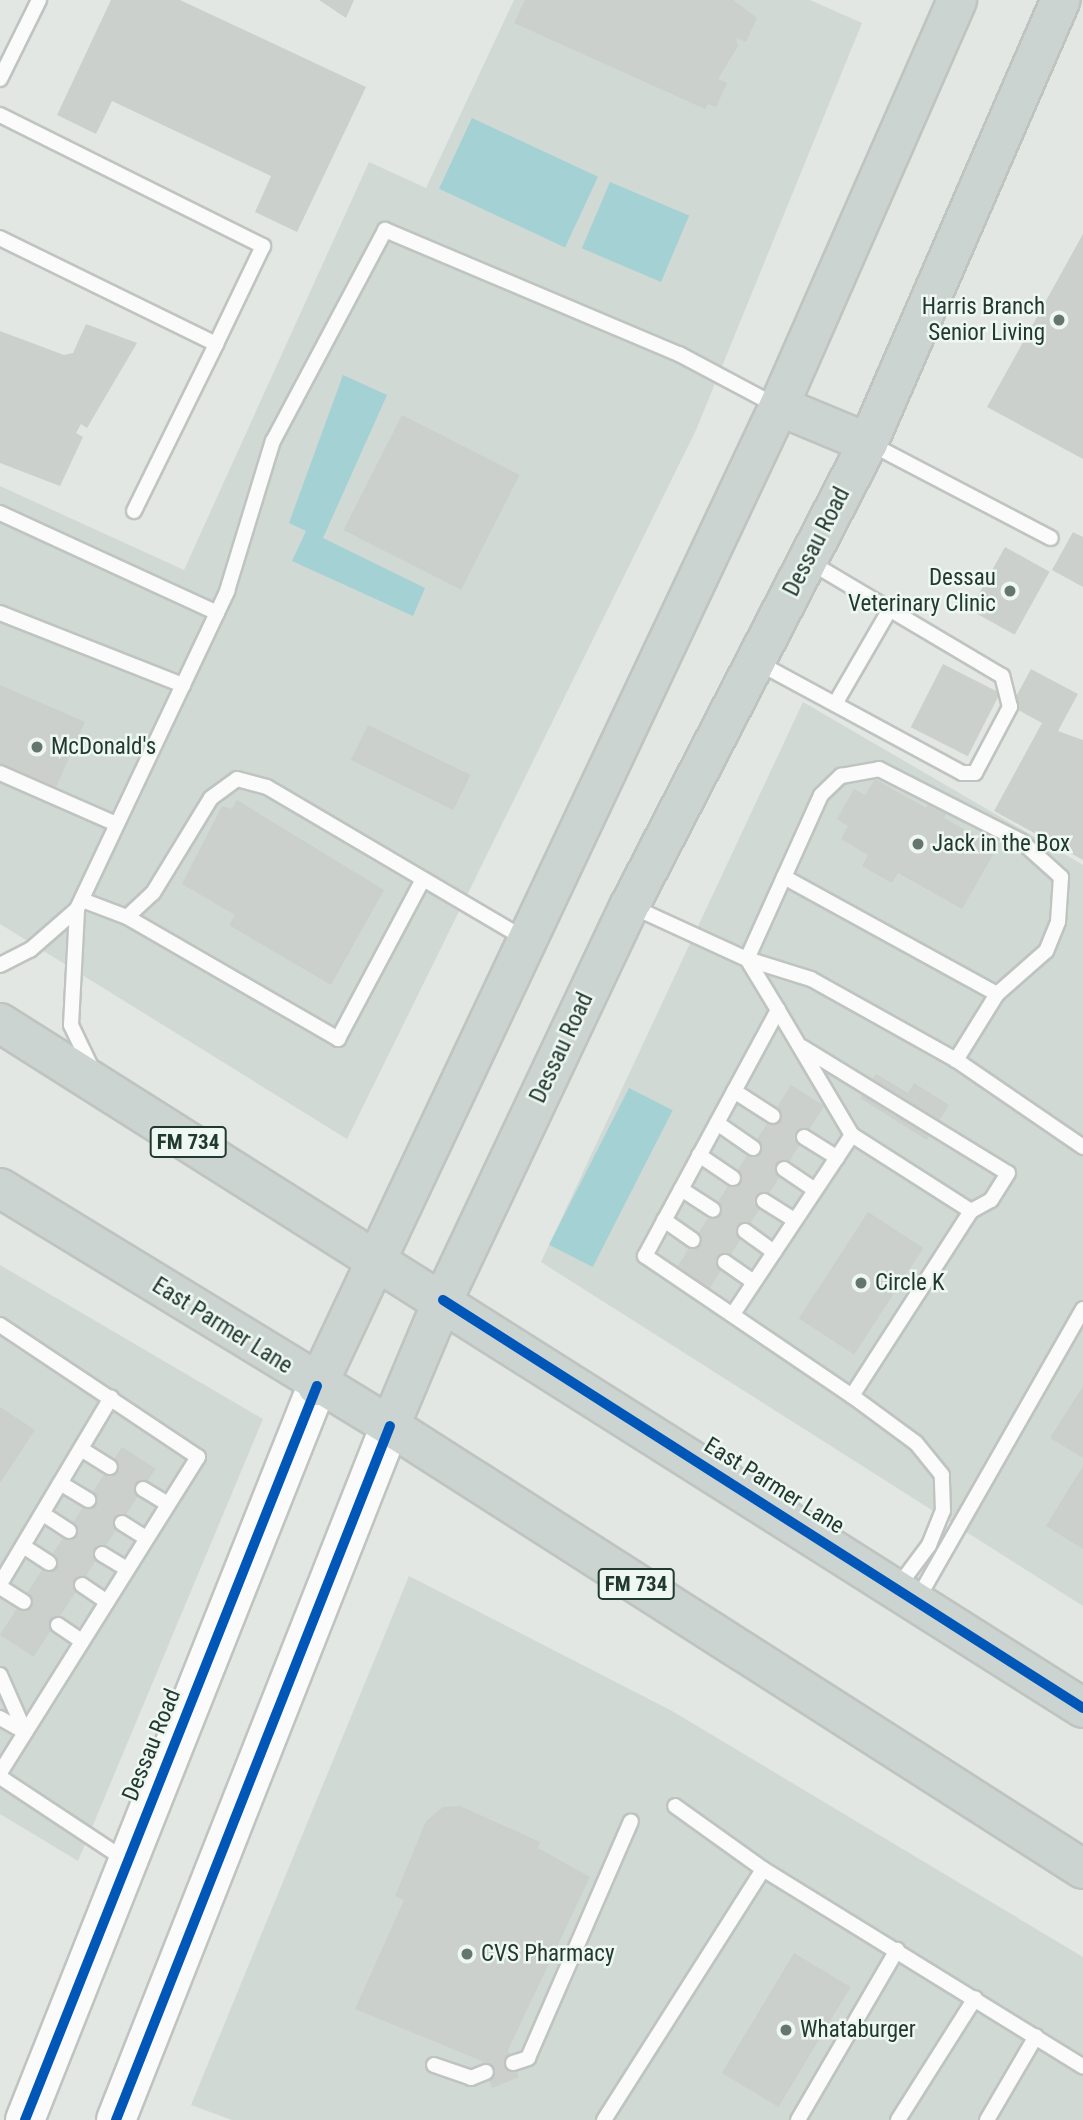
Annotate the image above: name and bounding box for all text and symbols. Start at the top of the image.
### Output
place label: Harris Branch Senior Living [922,293,1045,347]
marker: Harris Branch Senior Living [1051,312,1067,328]
street label: Dessau Road [778,483,856,601]
place label: Dessau Veterinary Clinic [848,564,996,618]
marker: Dessau Veterinary Clinic [1002,583,1018,599]
place label: McDonald's [51,733,156,761]
marker: McDonald's [29,739,45,755]
place label: Jack in the Box [932,830,1070,858]
marker: Jack in the Box [910,836,926,852]
street label: Dessau Road [524,988,600,1108]
road number: FM 734 [150,1124,227,1160]
place label: Circle K [875,1269,945,1297]
street label: East Parmer Lane [147,1272,297,1380]
marker: Circle K [853,1275,869,1291]
street label: East Parmer Lane [699,1432,849,1540]
road number: FM 734 [598,1566,674,1602]
street label: Dessau Road [117,1685,187,1805]
place label: CVS Pharmacy [481,1940,615,1968]
marker: CVS Pharmacy [459,1946,475,1962]
place label: Whataburger [800,2016,916,2044]
marker: Whataburger [778,2022,794,2038]

